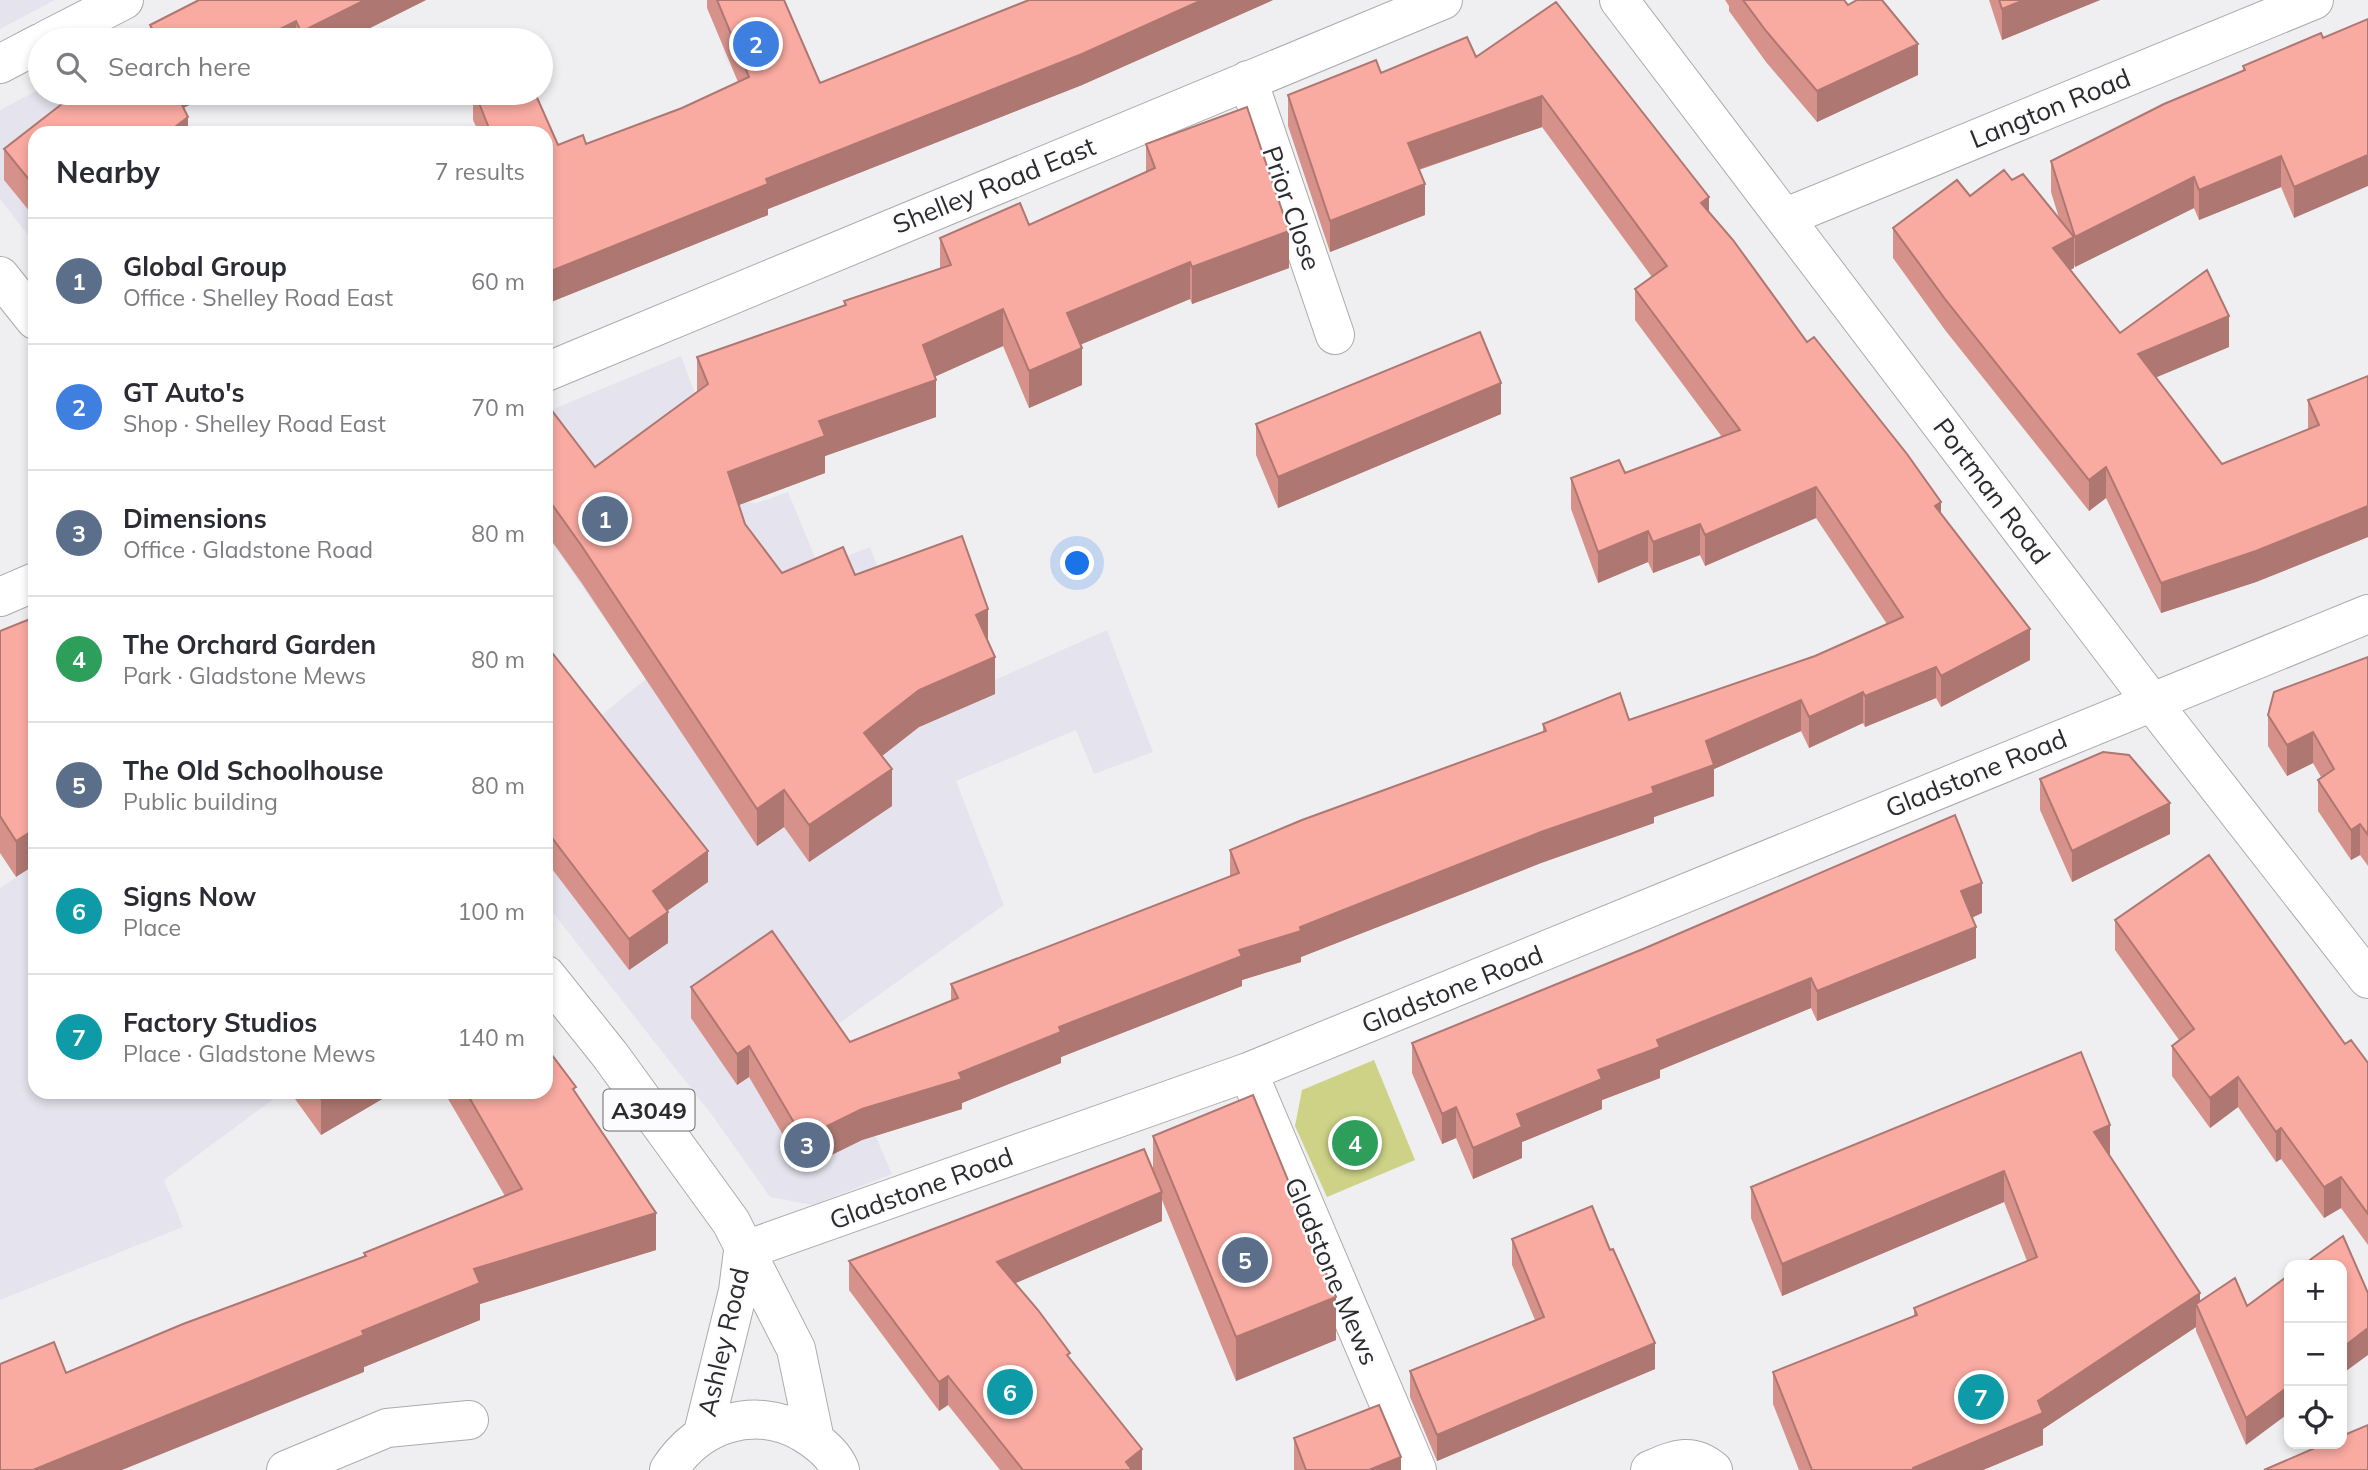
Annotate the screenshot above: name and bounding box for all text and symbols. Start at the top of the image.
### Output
pin: 2 [733,18,779,70]
search box [28,28,553,105]
icon: search [52,48,90,86]
text: Search here [108,50,251,83]
street label: Langton Road [1965,61,2135,155]
street label: Shelley Road East [888,129,1100,241]
street label: Prior Close [1255,142,1329,274]
text: Nearby [56,153,160,191]
text: 7 results [435,157,525,186]
text: Global Group [123,250,287,283]
text: 1 [72,267,86,296]
text: 60 m [471,267,525,296]
text: Office · Shelley Road East [123,283,393,312]
text: GT Auto's [123,376,245,409]
text: 2 [72,393,86,422]
text: 70 m [471,393,525,422]
text: Shop · Shelley Road East [123,409,386,438]
street label: Portman Road [1926,411,2058,571]
pin: 1 [582,493,628,545]
text: Dimensions [123,502,267,535]
text: 3 [72,519,86,548]
text: 80 m [471,519,525,548]
text: Office · Gladstone Road [123,535,373,564]
your location [1060,546,1094,580]
text: The Orchard Garden [123,628,376,661]
text: 4 [72,645,86,674]
text: 80 m [471,645,525,674]
text: Park · Gladstone Mews [123,661,366,690]
street label: Gladstone Road [1880,722,2072,824]
text: The Old Schoolhouse [123,754,384,787]
text: 5 [72,771,86,800]
text: 80 m [471,771,525,800]
text: Public building [123,787,278,816]
text: Signs Now [123,880,256,913]
text: 6 [72,897,86,926]
text: 100 m [457,897,525,926]
text: Place [123,913,181,942]
street label: Gladstone Road [1356,938,1548,1040]
text: Factory Studios [123,1006,317,1039]
text: 7 [72,1023,86,1052]
text: 140 m [457,1023,525,1052]
text: Place · Gladstone Mews [123,1039,376,1068]
road number: A3049 [604,1090,694,1130]
pin: 4 [1332,1117,1378,1169]
pin: 3 [784,1119,830,1171]
street label: Gladstone Road [825,1140,1017,1236]
street label: Gladstone Mews [1278,1172,1386,1370]
pin: 5 [1222,1234,1268,1286]
map controls [2284,1260,2347,1449]
button: + [2284,1260,2347,1323]
street label: Ashley Road [690,1264,756,1420]
button: − [2284,1323,2347,1386]
pin: 6 [987,1366,1033,1418]
pin: 7 [1958,1371,2004,1423]
button: locate [2284,1386,2347,1449]

